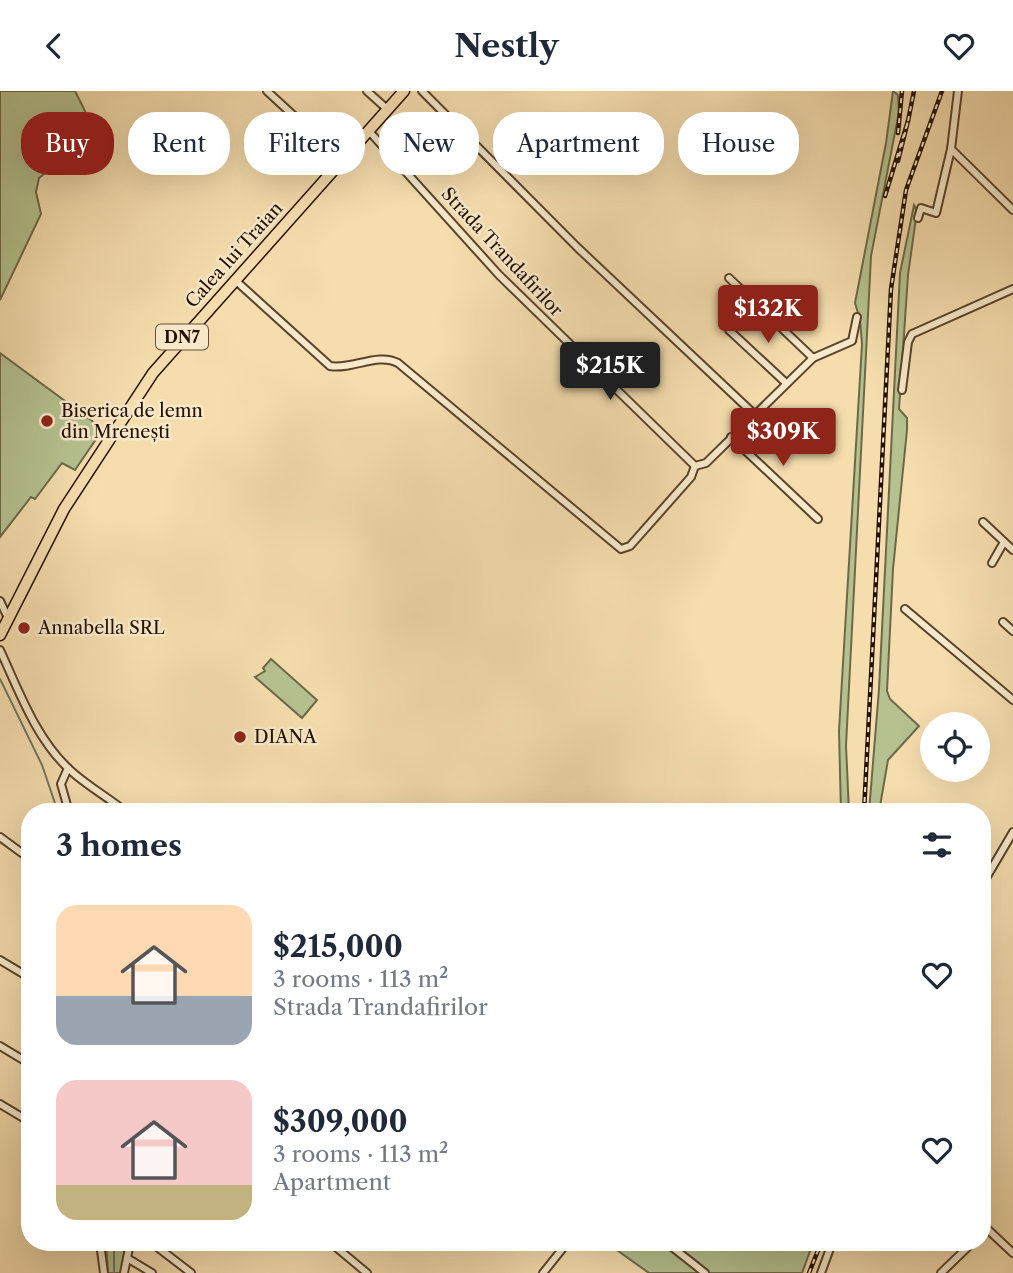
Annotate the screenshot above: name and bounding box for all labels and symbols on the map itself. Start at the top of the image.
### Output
street label: Strada Trandafirilor [437,183,568,321]
street label: Calea lui Traian [181,198,287,312]
pin: $132K [719,285,817,345]
road number: DN7 [156,325,208,349]
pin: $215K [561,343,659,402]
place label: Biserica de lemn din Mrenești [61,400,203,443]
pin: $309K [734,409,832,468]
marker: Biserica de lemn din Mrenești [39,413,55,429]
place label: Annabella SRL [37,617,165,639]
marker: Annabella SRL [16,620,32,636]
place label: DIANA [254,726,317,748]
marker: DIANA [232,729,248,745]

